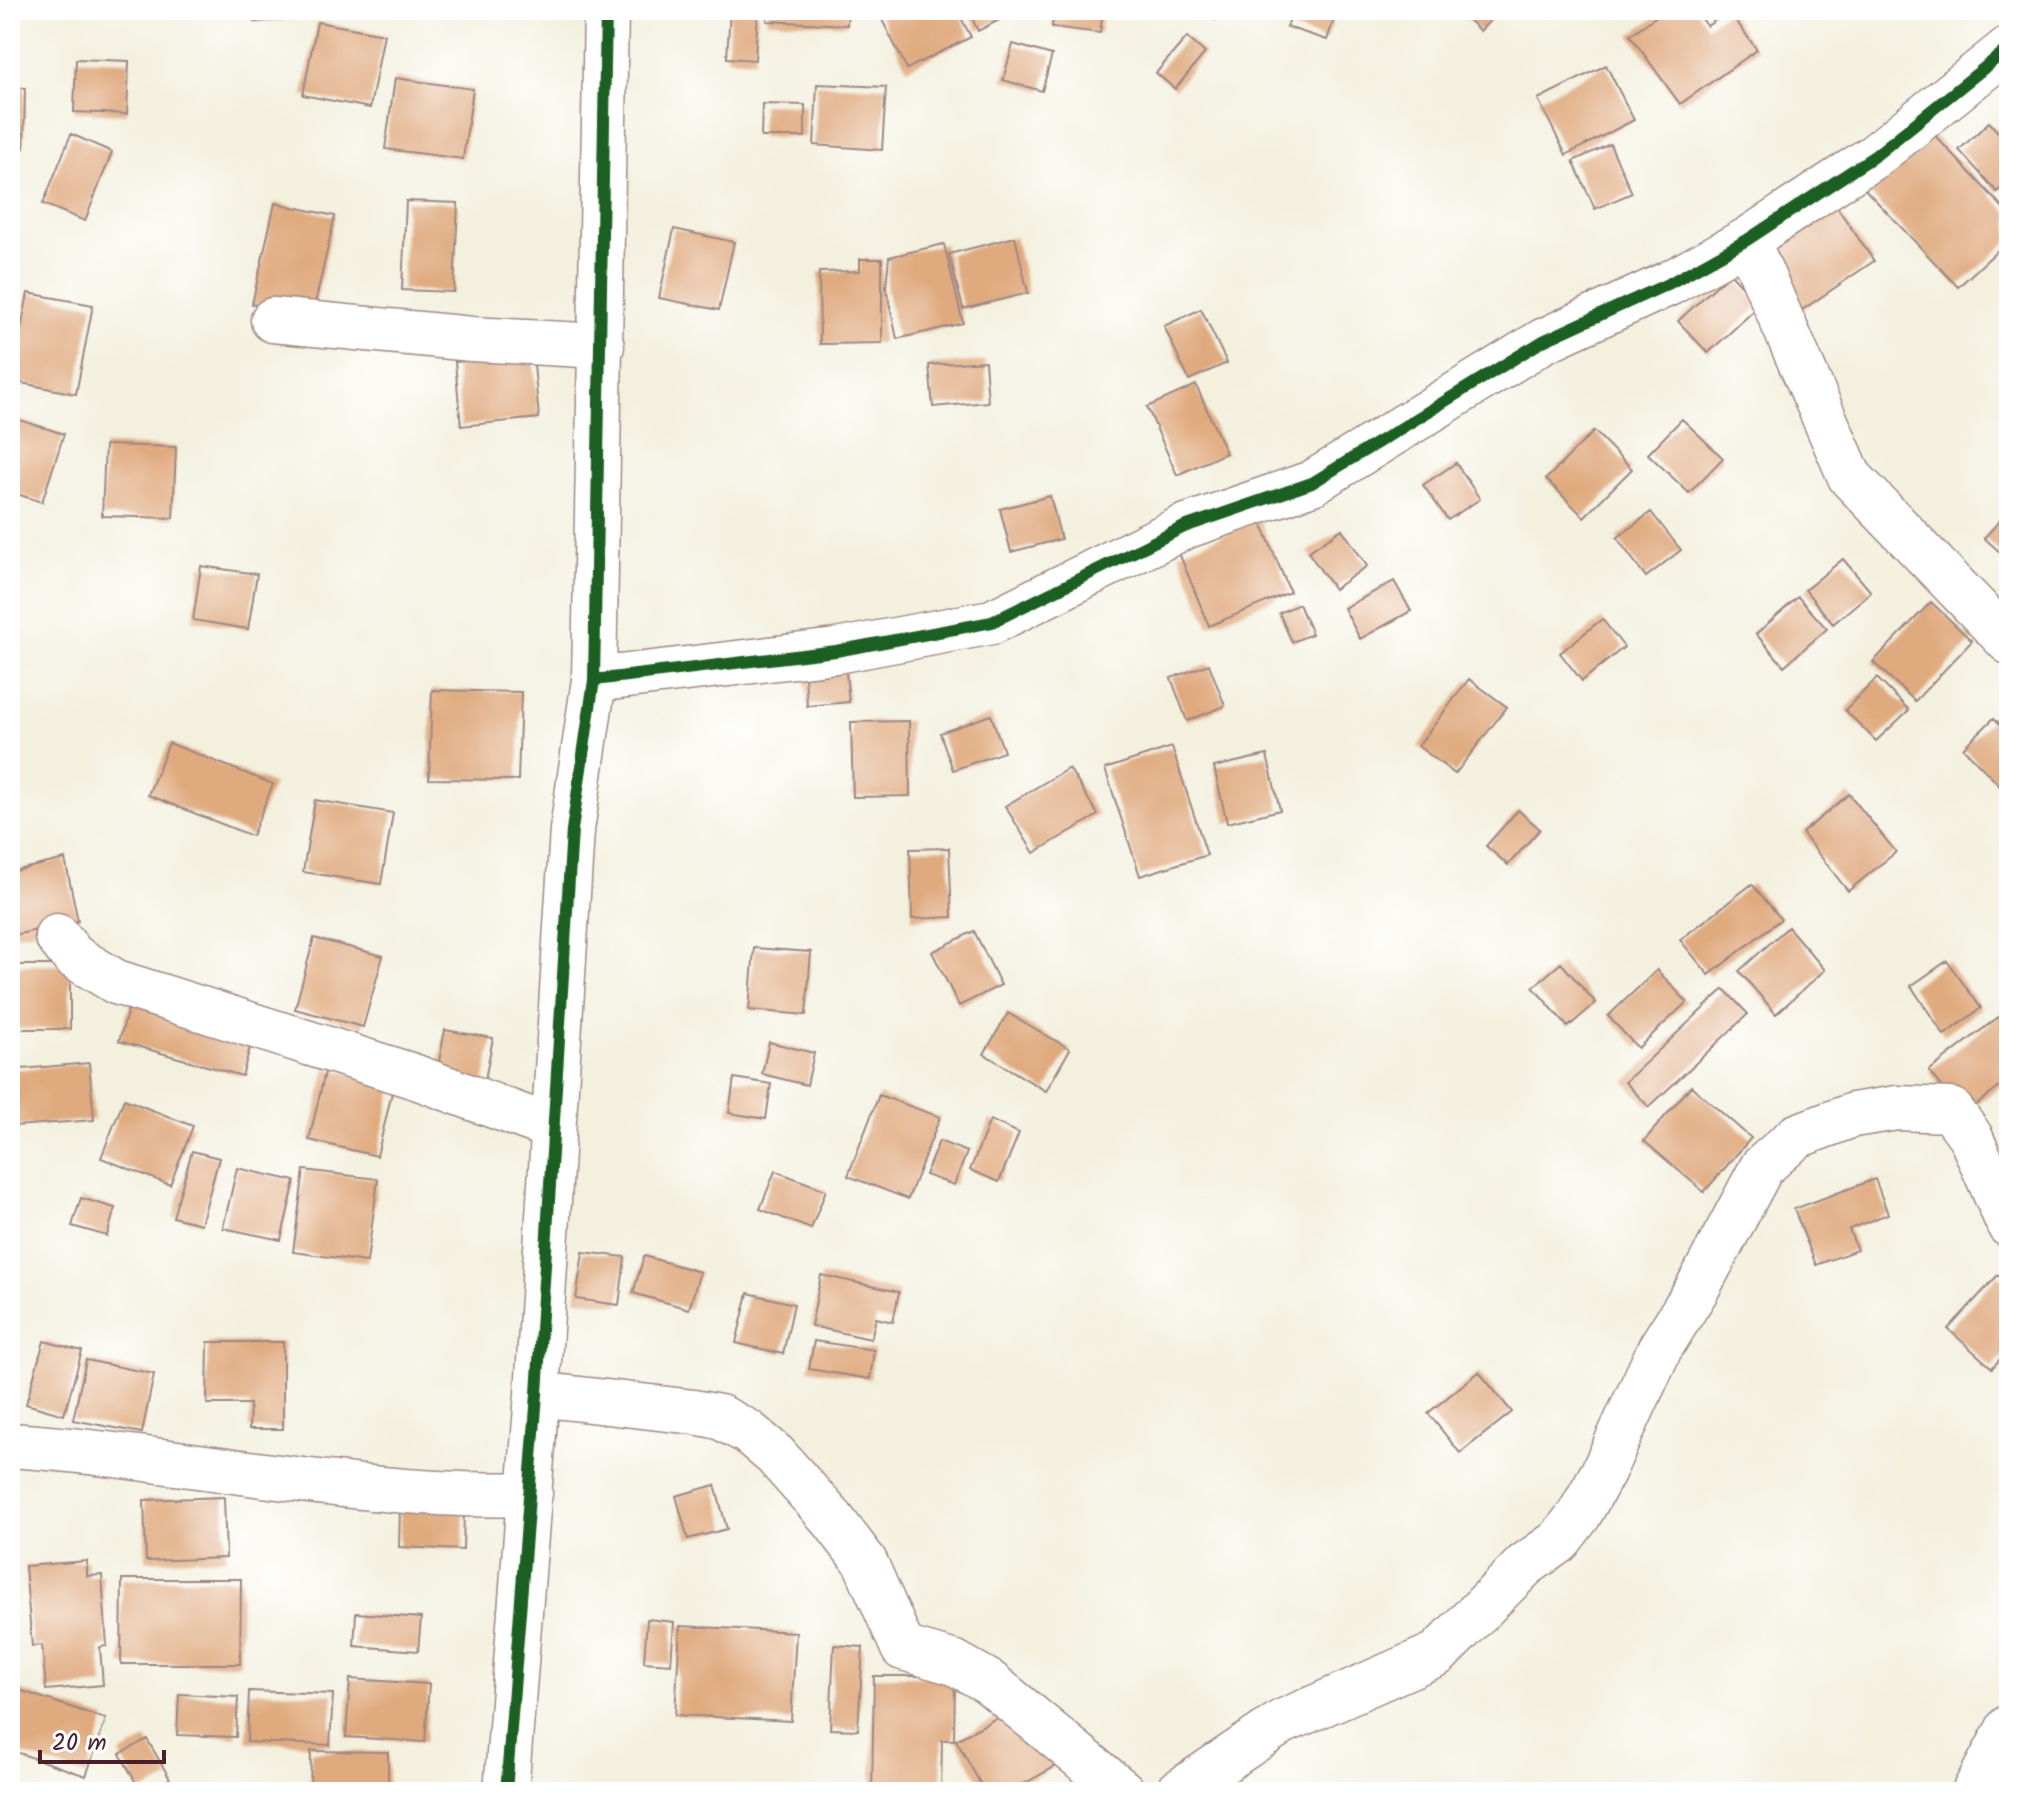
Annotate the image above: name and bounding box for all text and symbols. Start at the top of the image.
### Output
scale bar [40,1714,164,1764]
text: 20 m [52,1724,107,1763]

